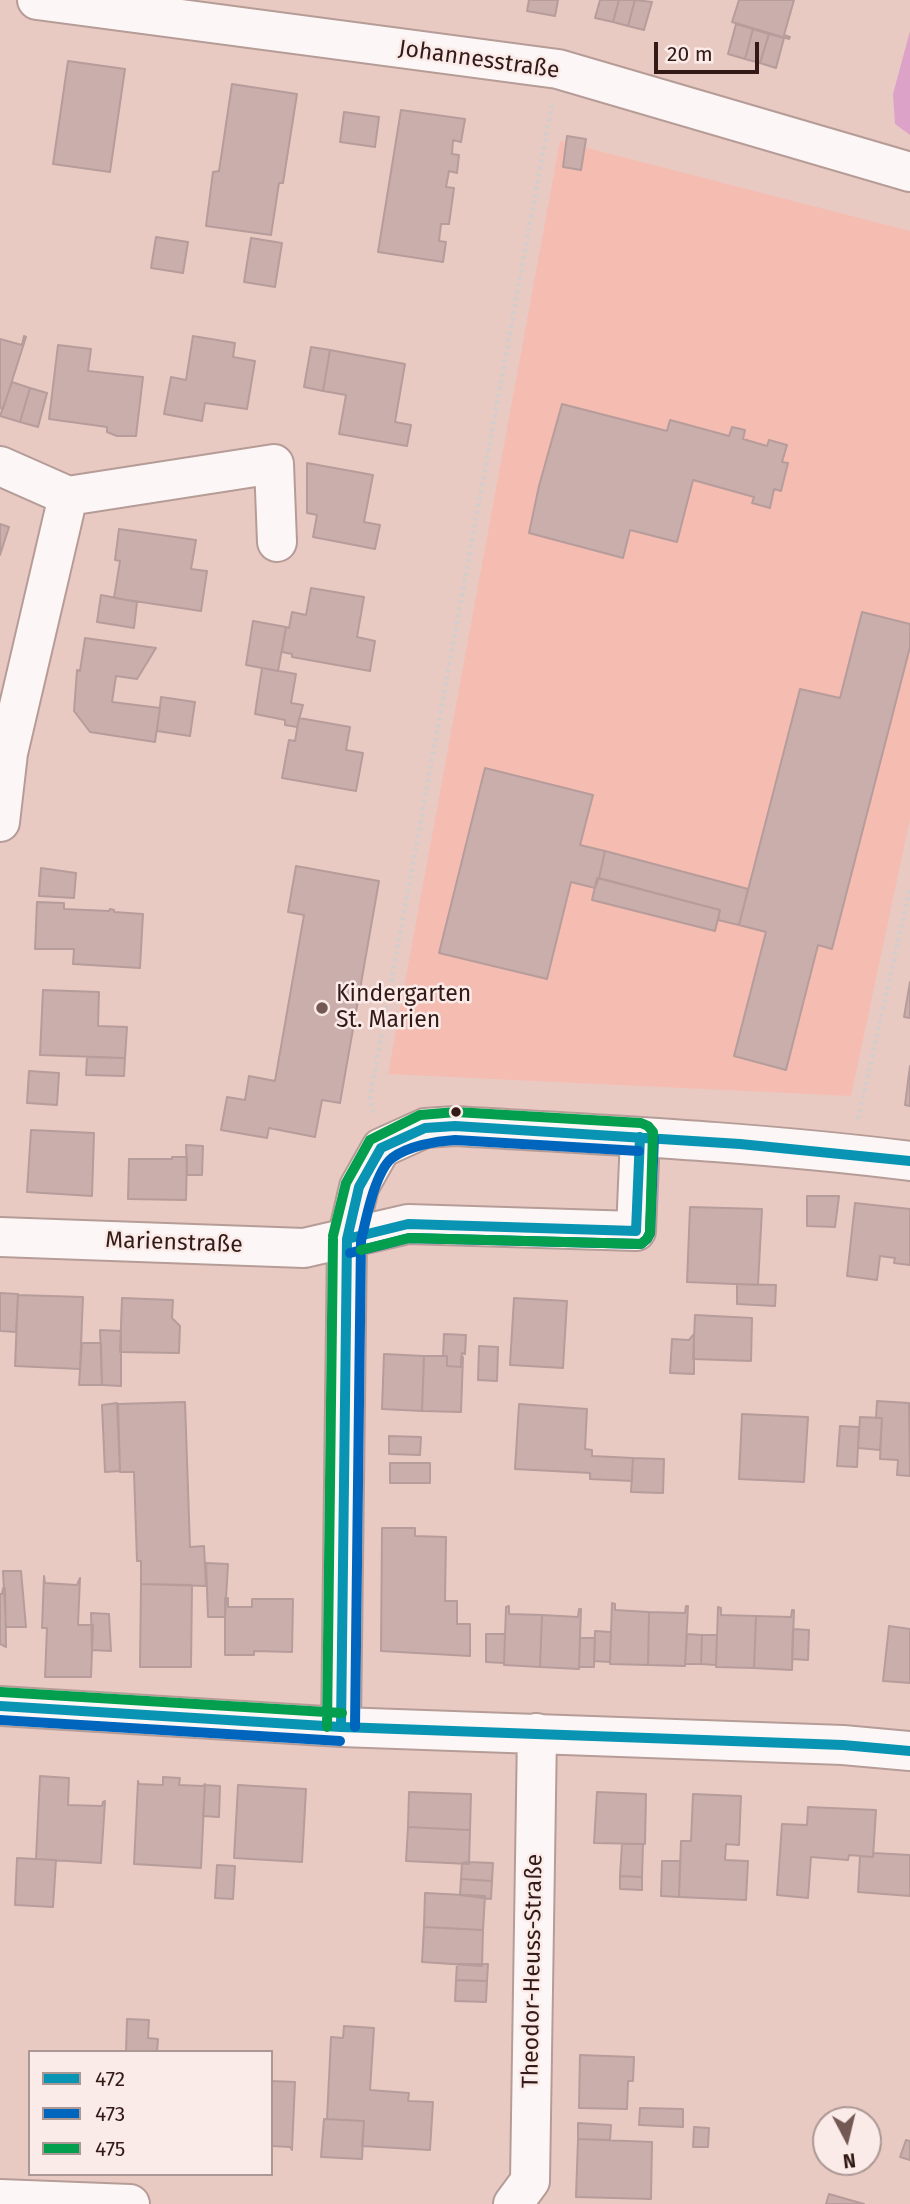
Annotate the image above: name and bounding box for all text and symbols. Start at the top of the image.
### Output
scale bar [658,28,763,72]
street label: Johannesstraße [397,35,561,85]
text: 20 m [667,41,713,67]
place label: Kindergarten St. Marien [336,981,471,1035]
marker: Kindergarten St. Marien [314,1000,330,1016]
unlabelled marker [449,1105,463,1119]
street label: Marienstraße [105,1227,243,1259]
street label: Theodor-Heuss-Straße [517,1854,549,2088]
legend [28,2050,273,2176]
text: 472 [95,2066,125,2092]
text: 473 [95,2101,125,2127]
north arrow [812,2106,882,2176]
text: 475 [95,2136,125,2162]
text: N [842,2148,857,2173]

